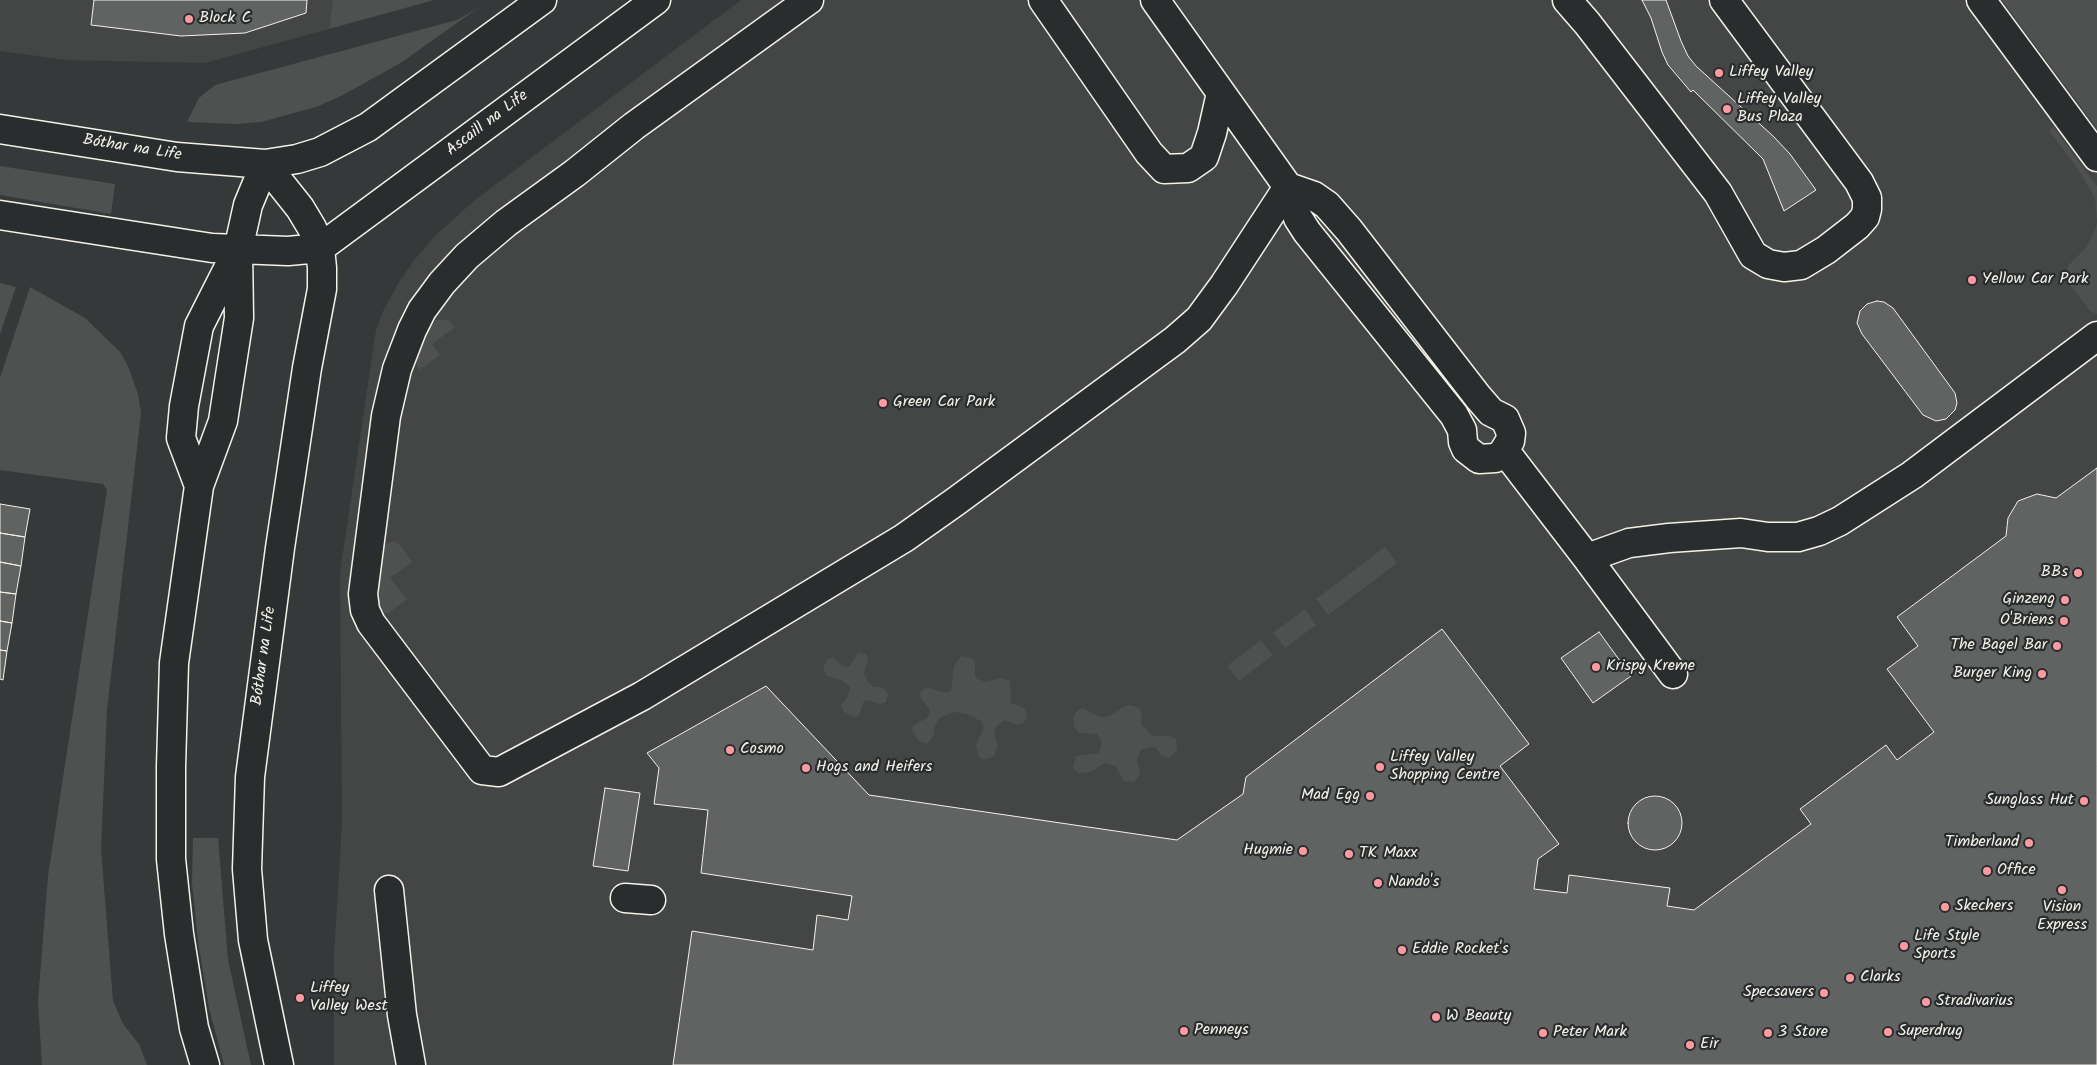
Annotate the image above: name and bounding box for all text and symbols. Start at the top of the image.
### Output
place label: Block C [199,9,251,29]
marker: Block C [183,13,195,25]
place label: Liffey Valley [1729,63,1813,83]
marker: Liffey Valley [1713,67,1725,79]
street label: Ascaill na Life [443,87,533,161]
place label: Liffey Valley Bus Plaza [1737,90,1821,128]
marker: Liffey Valley Bus Plaza [1721,103,1733,115]
street label: Bóthar na Life [81,132,183,166]
place label: Yellow Car Park [1982,270,2088,290]
marker: Yellow Car Park [1966,274,1978,286]
place label: Green Car Park [893,393,995,413]
marker: Green Car Park [877,397,889,409]
place label: BBs [2041,563,2068,583]
marker: BBs [2072,567,2084,579]
place label: Ginzeng [2003,590,2055,610]
marker: Ginzeng [2059,594,2071,606]
street label: Bóthar na Life [249,605,281,707]
place label: O'Briens [2000,611,2054,631]
marker: O'Briens [2058,615,2070,627]
place label: The Bagel Bar [1950,636,2047,656]
marker: The Bagel Bar [2051,640,2063,652]
place label: Krispy Kreme [1606,657,1695,677]
marker: Krispy Kreme [1590,661,1602,673]
place label: Burger King [1953,664,2032,684]
marker: Burger King [2036,668,2048,680]
place label: Cosmo [740,740,784,760]
marker: Cosmo [724,744,736,756]
place label: Liffey Valley Shopping Centre [1390,748,1500,786]
place label: Hogs and Heifers [816,758,932,778]
marker: Liffey Valley Shopping Centre [1374,761,1386,773]
marker: Hogs and Heifers [800,762,812,774]
place label: Mad Egg [1301,786,1360,806]
marker: Mad Egg [1364,790,1376,802]
place label: Sunglass Hut [1986,791,2074,811]
marker: Sunglass Hut [2078,795,2090,807]
place label: Timberland [1945,833,2019,853]
marker: Timberland [2023,837,2035,849]
place label: Hugmie [1243,841,1293,861]
place label: TK Maxx [1359,844,1417,864]
marker: Hugmie [1297,845,1309,857]
marker: TK Maxx [1343,848,1355,860]
place label: Office [1997,861,2036,881]
marker: Office [1981,865,1993,877]
place label: Nando's [1388,873,1439,893]
marker: Nando's [1372,877,1384,889]
marker: Vision Express [2056,884,2068,896]
place label: Skechers [1955,897,2013,917]
place label: Vision Express [2037,898,2087,936]
marker: Skechers [1939,901,1951,913]
place label: Life Style Sports [1914,927,1979,965]
place label: Eddie Rocket's [1412,940,1508,960]
marker: Life Style Sports [1898,940,1910,952]
marker: Eddie Rocket's [1396,944,1408,956]
place label: Clarks [1860,968,1901,988]
marker: Clarks [1844,972,1856,984]
place label: Liffey Valley West [310,979,388,1017]
place label: Specsavers [1743,983,1814,1003]
marker: Specsavers [1818,987,1830,999]
marker: Liffey Valley West [294,992,306,1004]
place label: Stradivarius [1936,992,2013,1012]
marker: Stradivarius [1920,996,1932,1008]
place label: W Beauty [1446,1007,1511,1027]
marker: W Beauty [1430,1011,1442,1023]
place label: Penneys [1194,1021,1248,1041]
place label: Superdrug [1898,1022,1963,1042]
place label: Peter Mark [1553,1023,1627,1043]
place label: 3 Store [1778,1023,1828,1043]
marker: Penneys [1178,1025,1190,1037]
marker: Superdrug [1882,1026,1894,1038]
marker: Peter Mark [1537,1027,1549,1039]
marker: 3 Store [1762,1027,1774,1039]
place label: Eir [1700,1035,1718,1055]
marker: Eir [1684,1039,1696,1051]

